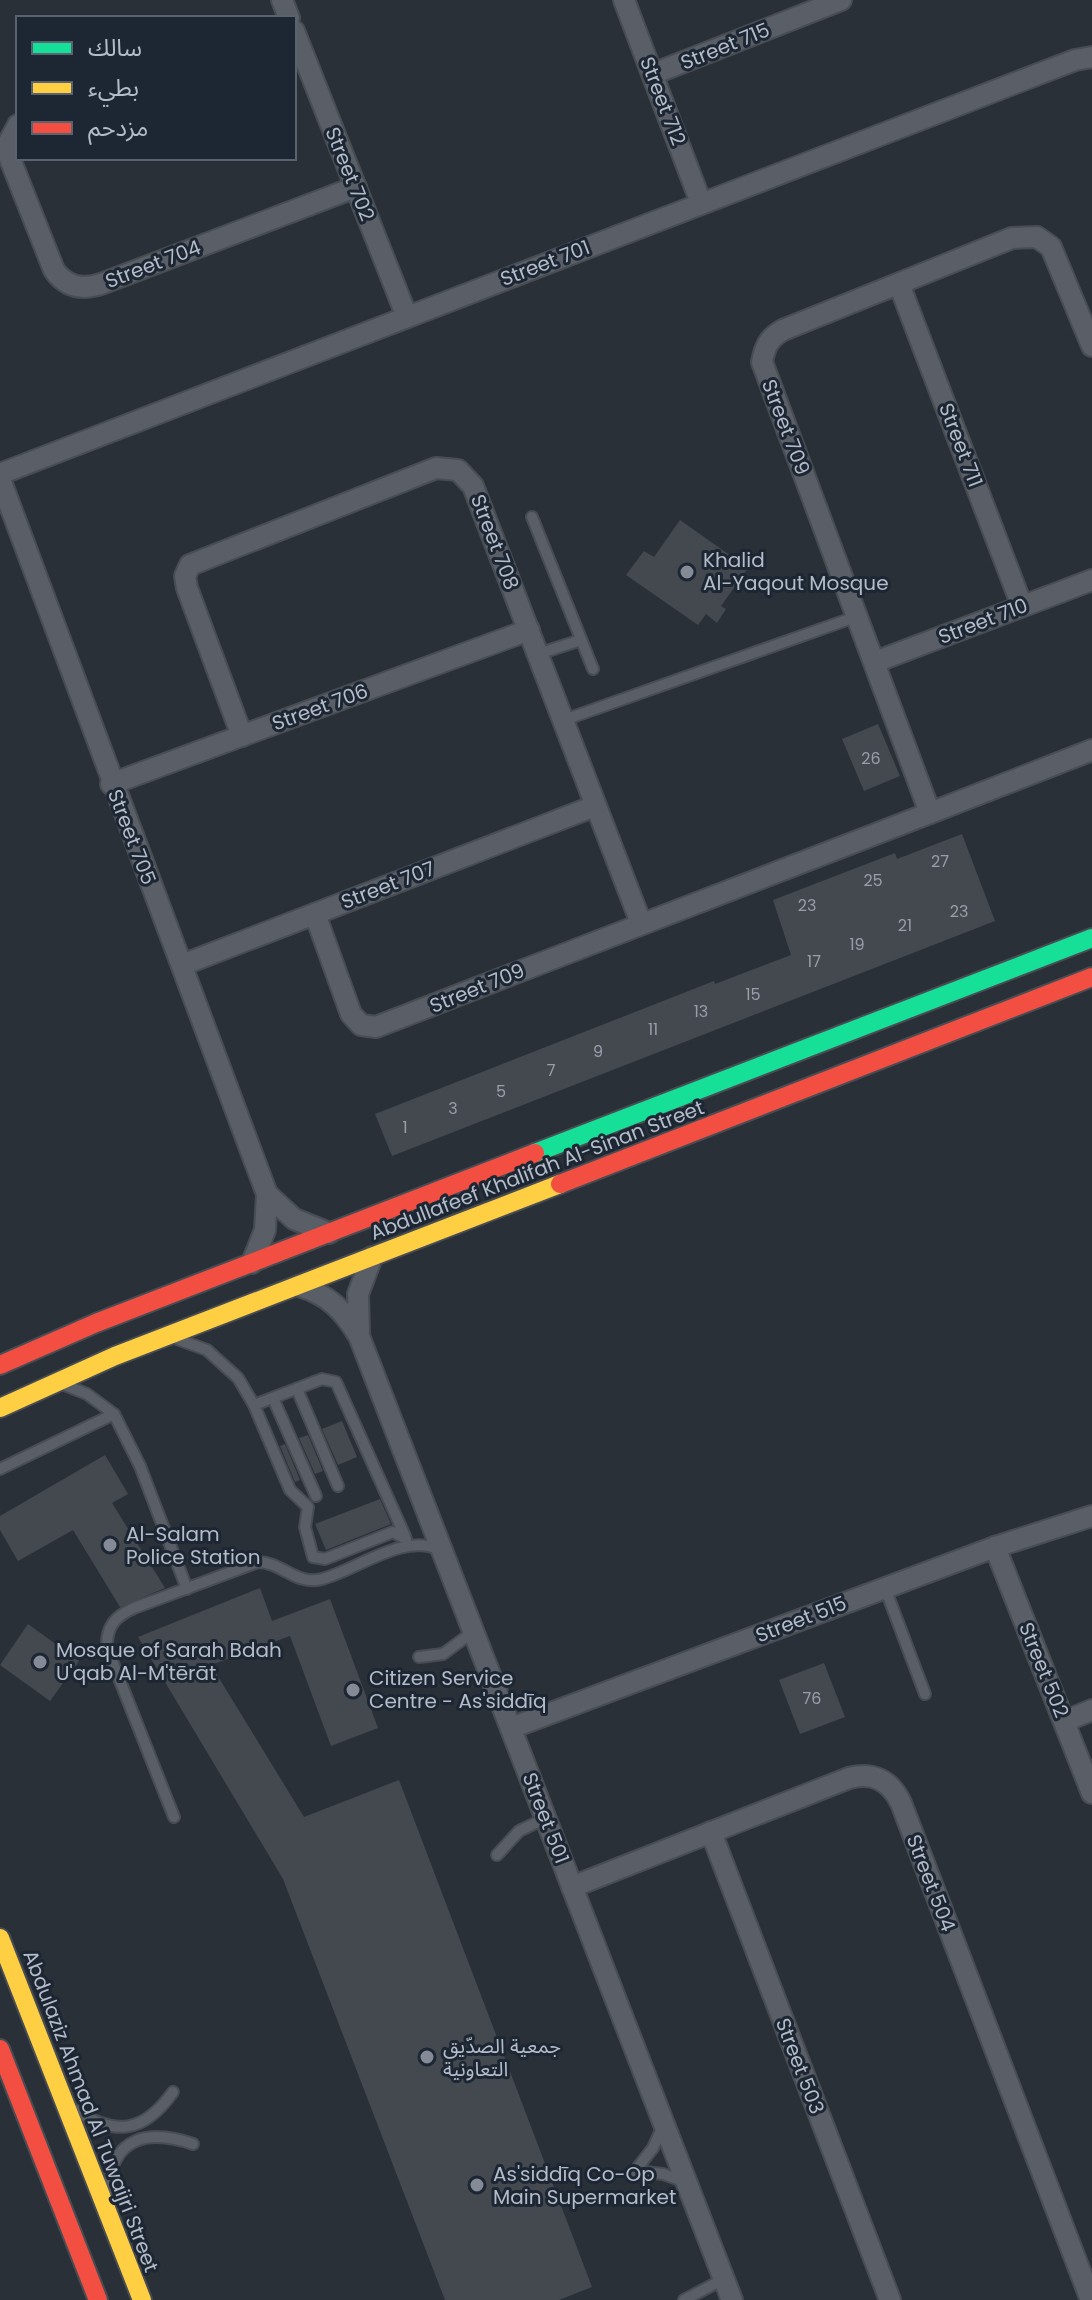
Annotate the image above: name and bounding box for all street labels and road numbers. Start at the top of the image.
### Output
street label: Street 715 [676,15,774,77]
street label: Street 712 [633,53,693,149]
street label: Street 702 [318,123,382,225]
street label: Street 704 [101,233,205,295]
street label: Street 701 [496,233,594,293]
street label: Street 709 [755,375,817,479]
street label: Street 711 [932,399,990,491]
street label: Street 708 [464,490,526,594]
street label: Street 710 [934,591,1032,651]
street label: Street 706 [268,677,372,737]
street label: Street 705 [101,785,163,889]
street label: Street 707 [337,854,439,916]
street label: Street 709 [425,956,529,1020]
street label: Abdullafeef Khalifah Al-Sinan Street [366,1093,708,1247]
street label: Street 515 [751,1589,851,1649]
street label: Street 502 [1012,1618,1076,1722]
street label: Street 501 [516,1768,576,1868]
street label: Street 504 [900,1831,962,1935]
street label: Abdulaziz Ahmad Al Tuwaijri Street [16,1946,166,2276]
street label: Street 503 [769,2014,831,2118]

